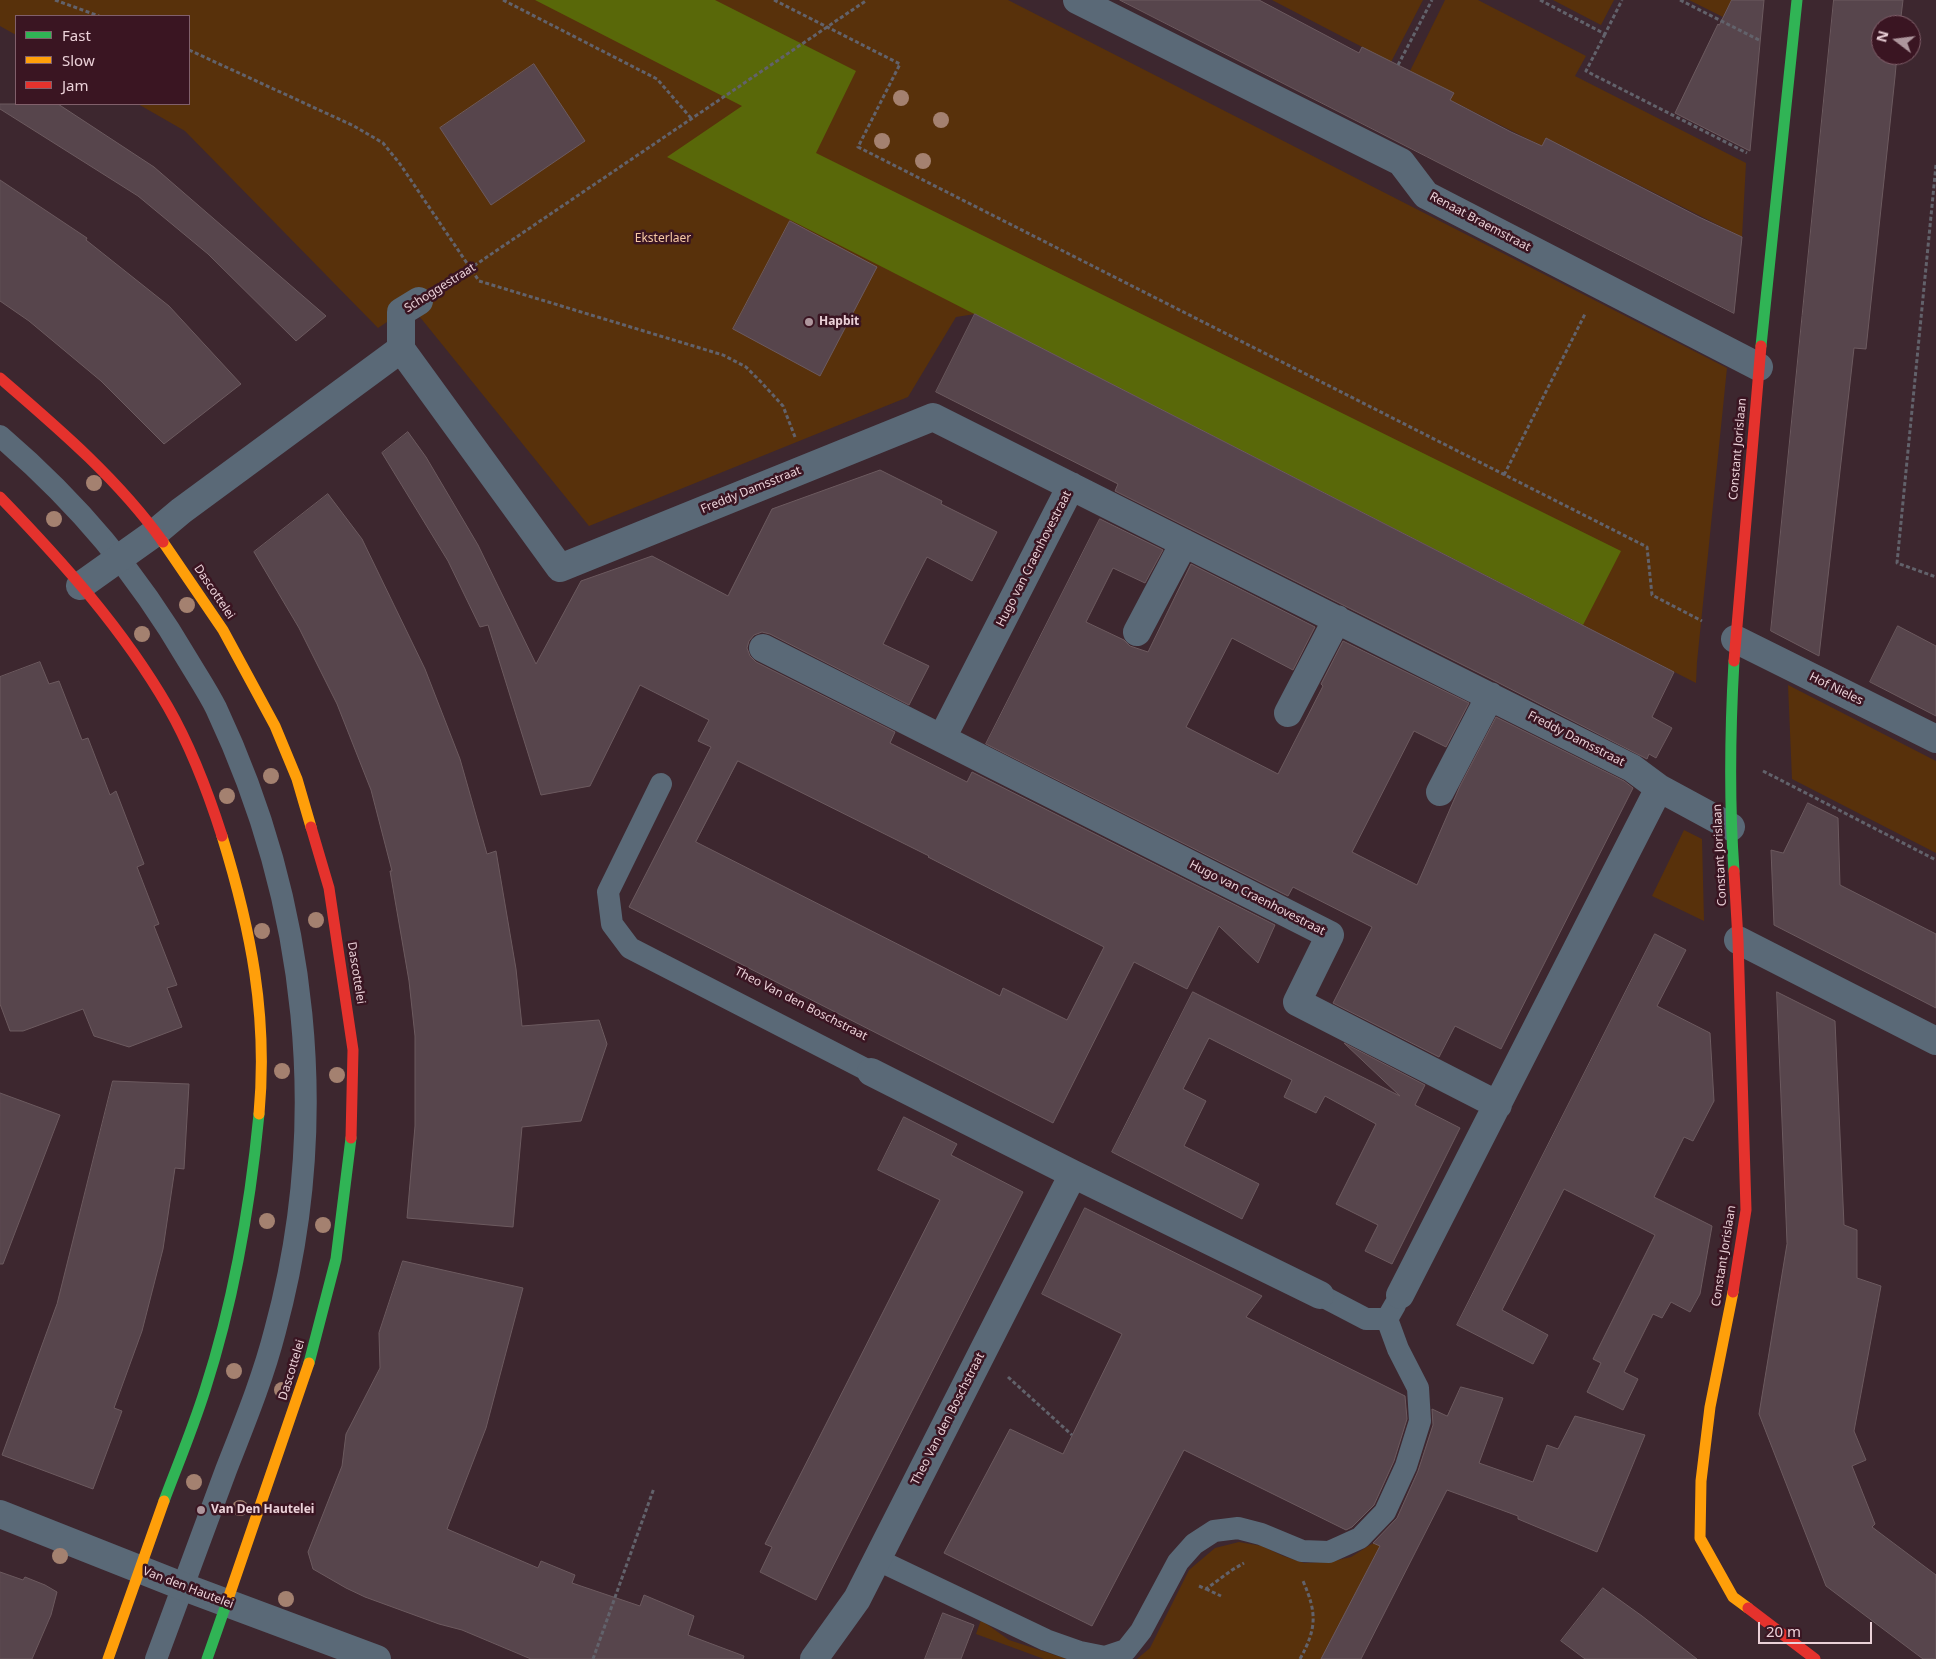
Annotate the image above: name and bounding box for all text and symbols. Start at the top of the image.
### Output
legend [15,15,190,105]
north arrow [1871,15,1921,65]
text: Fast [62,25,91,45]
text: N [1871,28,1893,44]
text: Slow [62,50,95,70]
text: Jam [62,75,89,95]
street label: Renaat Braemstraat [1427,189,1533,255]
park label: Eksterlaer [635,232,691,246]
street label: Schoggestraat [402,260,478,316]
place label: Hapbit [819,315,859,329]
marker: Hapbit [803,316,815,328]
street label: Constant Jorislaan [1726,397,1750,501]
street label: Freddy Damsstraat [699,463,803,517]
street label: Hugo van Craenhovestraat [993,489,1075,629]
street label: Dascottelei [191,562,237,622]
street label: Hof Nieles [1807,670,1865,708]
street label: Freddy Damsstraat [1525,708,1627,770]
street label: Constant Jorislaan [1710,804,1730,906]
street label: Hugo van Craenhovestraat [1187,857,1327,939]
street label: Dascottelei [344,941,368,1005]
street label: Theo Van den Boschstraat [732,964,870,1044]
street label: Constant Jorislaan [1709,1204,1739,1308]
street label: Dascottelei [276,1338,308,1402]
street label: Theo Van den Boschstraat [908,1350,988,1488]
place label: Van Den Hautelei [211,1503,314,1517]
marker: Van Den Hautelei [195,1504,207,1516]
street label: Van den Hautelei [141,1564,235,1612]
scale bar [1761,1612,1875,1644]
text: 20 m [1766,1621,1801,1641]

